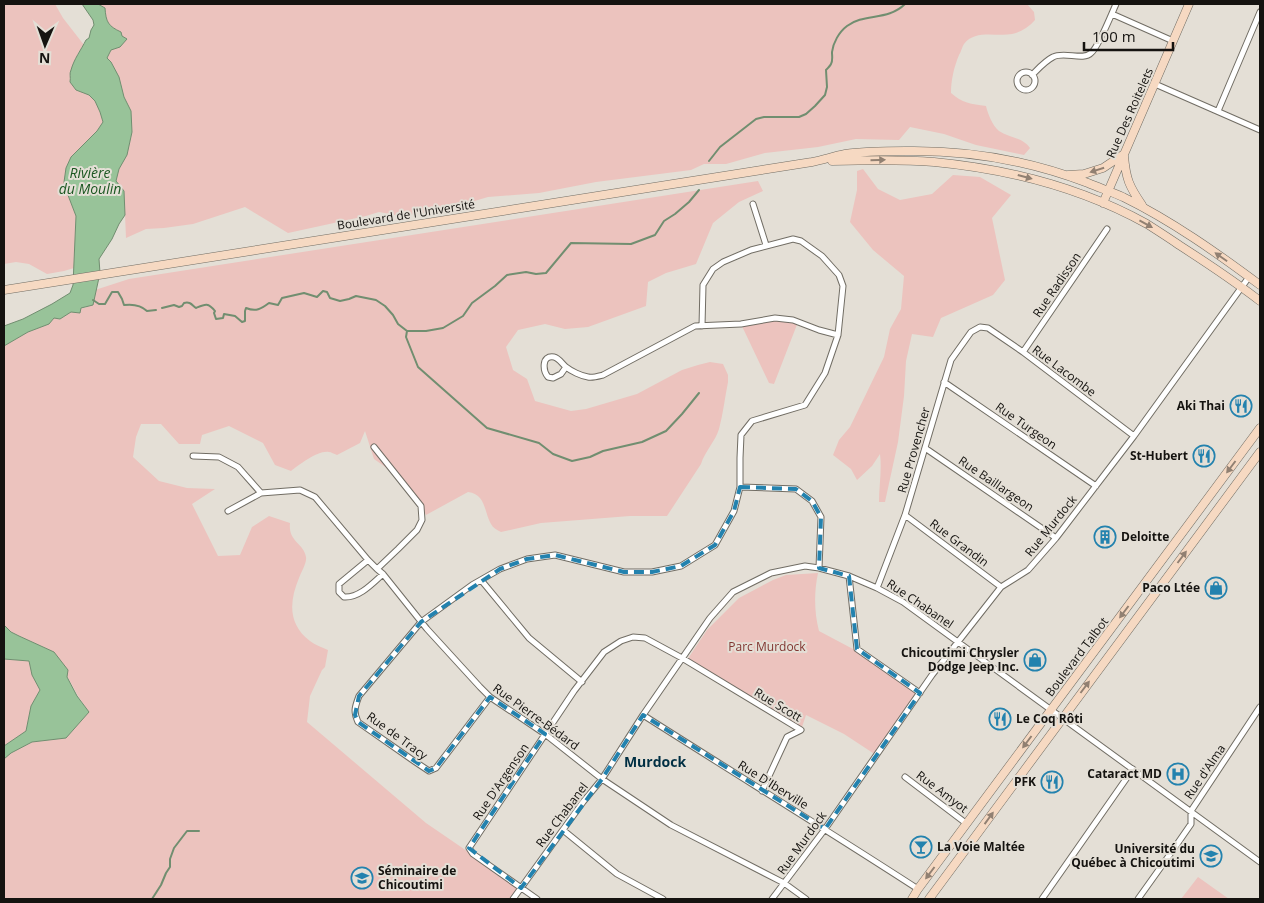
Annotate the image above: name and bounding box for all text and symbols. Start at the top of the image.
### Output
north arrow [20,20,70,70]
scale bar [1084,20,1173,52]
text: 100 m [1092,26,1136,46]
text: N [39,49,51,68]
street label: Rue Des Roitelets [1102,65,1157,161]
one-way arrow [871,156,887,164]
water label: Rivière du Moulin [59,163,121,198]
one-way arrow [1089,166,1104,174]
one-way arrow [1017,173,1033,181]
street label: Boulevard de l'Université [336,195,476,234]
one-way arrow [1140,220,1153,229]
street label: Rue Radisson [1029,249,1085,321]
one-way arrow [1214,252,1227,262]
street label: Rue Lacombe [1029,341,1100,400]
restaurant icon: Aki Thai [1229,394,1253,418]
place label: Aki Thai [1177,397,1225,414]
street label: Rue Turgeon [992,398,1060,453]
street label: Rue Provencher [893,405,934,495]
restaurant icon: St-Hubert [1192,444,1216,468]
place label: St-Hubert [1130,447,1188,464]
street label: Rue Baillargeon [955,452,1037,515]
one-way arrow [1226,460,1236,474]
street label: Rue Murdock [1021,491,1081,560]
street label: Rue Grandin [926,515,992,570]
building icon: Deloitte [1093,525,1117,549]
place label: Deloitte [1121,528,1169,545]
one-way arrow [1177,550,1187,564]
street label: Rue Chabanel [883,575,957,632]
shop icon: Paco Ltée [1204,576,1228,600]
place label: Paco Ltée [1142,579,1200,596]
one-way arrow [1119,605,1129,619]
street label: Boulevard Talbot [1041,614,1112,700]
park label: Parc Murdock [728,638,806,655]
place label: Chicoutimi Chrysler Dodge Jeep Inc. [901,644,1020,675]
shop icon: Chicoutimi Chrysler Dodge Jeep Inc. [1023,648,1047,672]
street label: Rue Pierre-Bédard [490,680,583,754]
one-way arrow [1080,681,1091,694]
street label: Rue Scott [751,684,805,725]
restaurant icon: Le Coq Rôti [988,707,1012,731]
street label: Rue de Tracy [363,708,432,764]
place label: Le Coq Rôti [1016,710,1083,727]
one-way arrow [1022,736,1032,749]
street label: Rue D'Argenson [469,740,533,824]
street label: Rue d'Alma [1180,741,1229,803]
district label: Murdock [624,752,686,771]
street label: Rue D'Iberville [735,756,812,813]
hospital icon: Cataract MD [1166,762,1190,786]
place label: Cataract MD [1087,765,1162,782]
street label: Rue Amyot [913,767,972,817]
restaurant icon: PFK [1040,770,1064,794]
place label: PFK [1014,773,1036,790]
street label: Rue Chabanel [532,779,592,851]
street label: Rue Murdock [773,807,831,878]
one-way arrow [984,811,994,825]
bar icon: La Voie Maltée [909,835,933,859]
place label: La Voie Maltée [937,838,1025,855]
place label: Université du Québec à Chicoutimi [1071,840,1195,871]
school or university icon: Université du Québec à Chicoutimi [1199,844,1223,868]
place label: Séminaire de Chicoutimi [378,862,456,893]
school or university icon: Séminaire de Chicoutimi [350,866,374,890]
one-way arrow [925,866,935,880]

